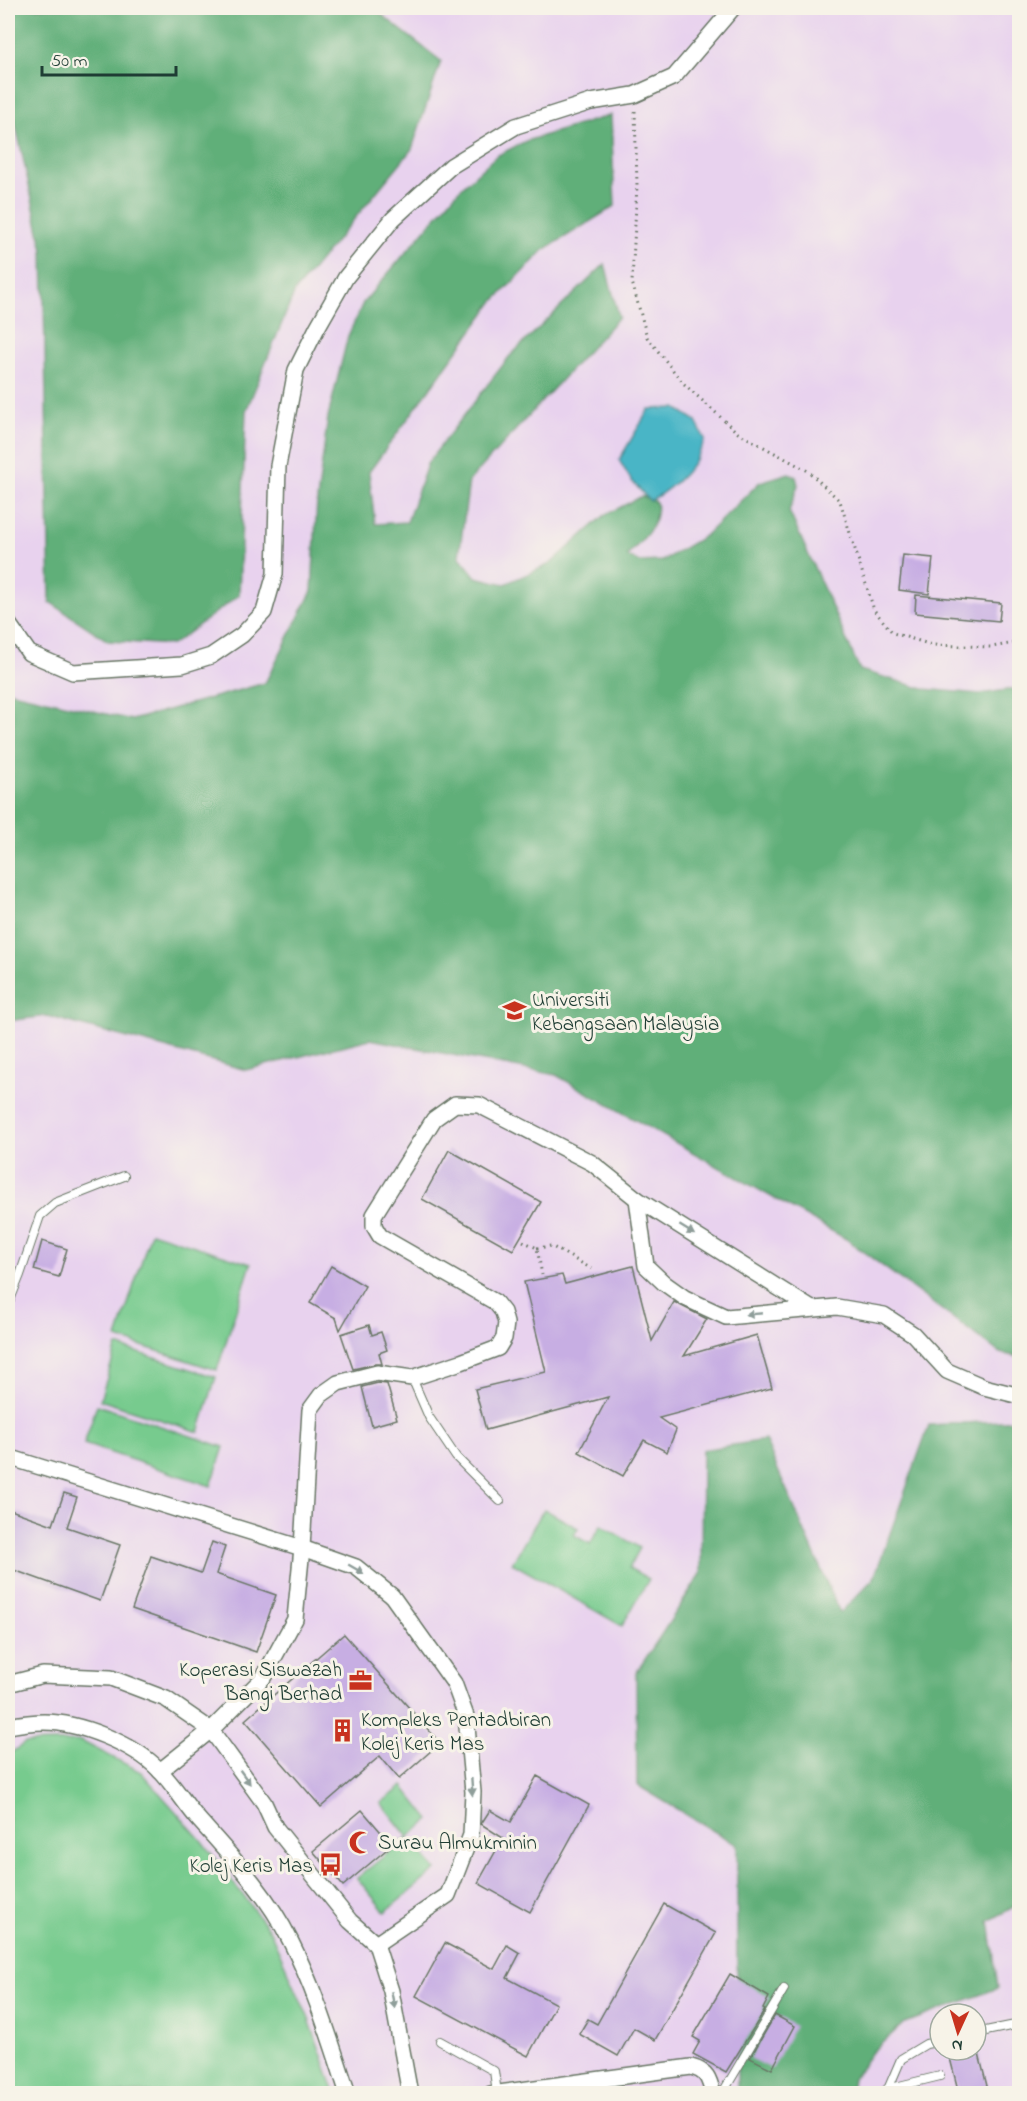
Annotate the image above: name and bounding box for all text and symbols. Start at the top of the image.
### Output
scale bar [42,39,176,77]
text: 50 m [51,49,88,75]
place label: Universiti Kebangsaan Malaysia [532,986,719,1042]
school or university icon: Universiti Kebangsaan Malaysia [501,998,527,1024]
one-way arrow [679,1224,695,1235]
one-way arrow [745,1309,764,1319]
one-way arrow [348,1564,365,1574]
place label: Koperasi Siswazah Bangi Berhad [179,1656,342,1712]
office icon: Koperasi Siswazah Bangi Berhad [347,1668,373,1694]
place label: Kompleks Pentadbiran Kolej Keris Mas [361,1706,551,1760]
building icon: Kompleks Pentadbiran Kolej Keris Mas [330,1718,356,1744]
one-way arrow [239,1769,251,1785]
one-way arrow [468,1777,477,1796]
mosque icon: Surau Almukminin [347,1829,373,1855]
place label: Surau Almukminin [378,1829,537,1859]
place label: Kolej Keris Mas [190,1852,313,1882]
bus stop icon: Kolej Keris Mas [318,1852,344,1878]
one-way arrow [389,1991,398,2010]
north arrow [928,2002,988,2062]
text: N [951,2033,963,2057]

